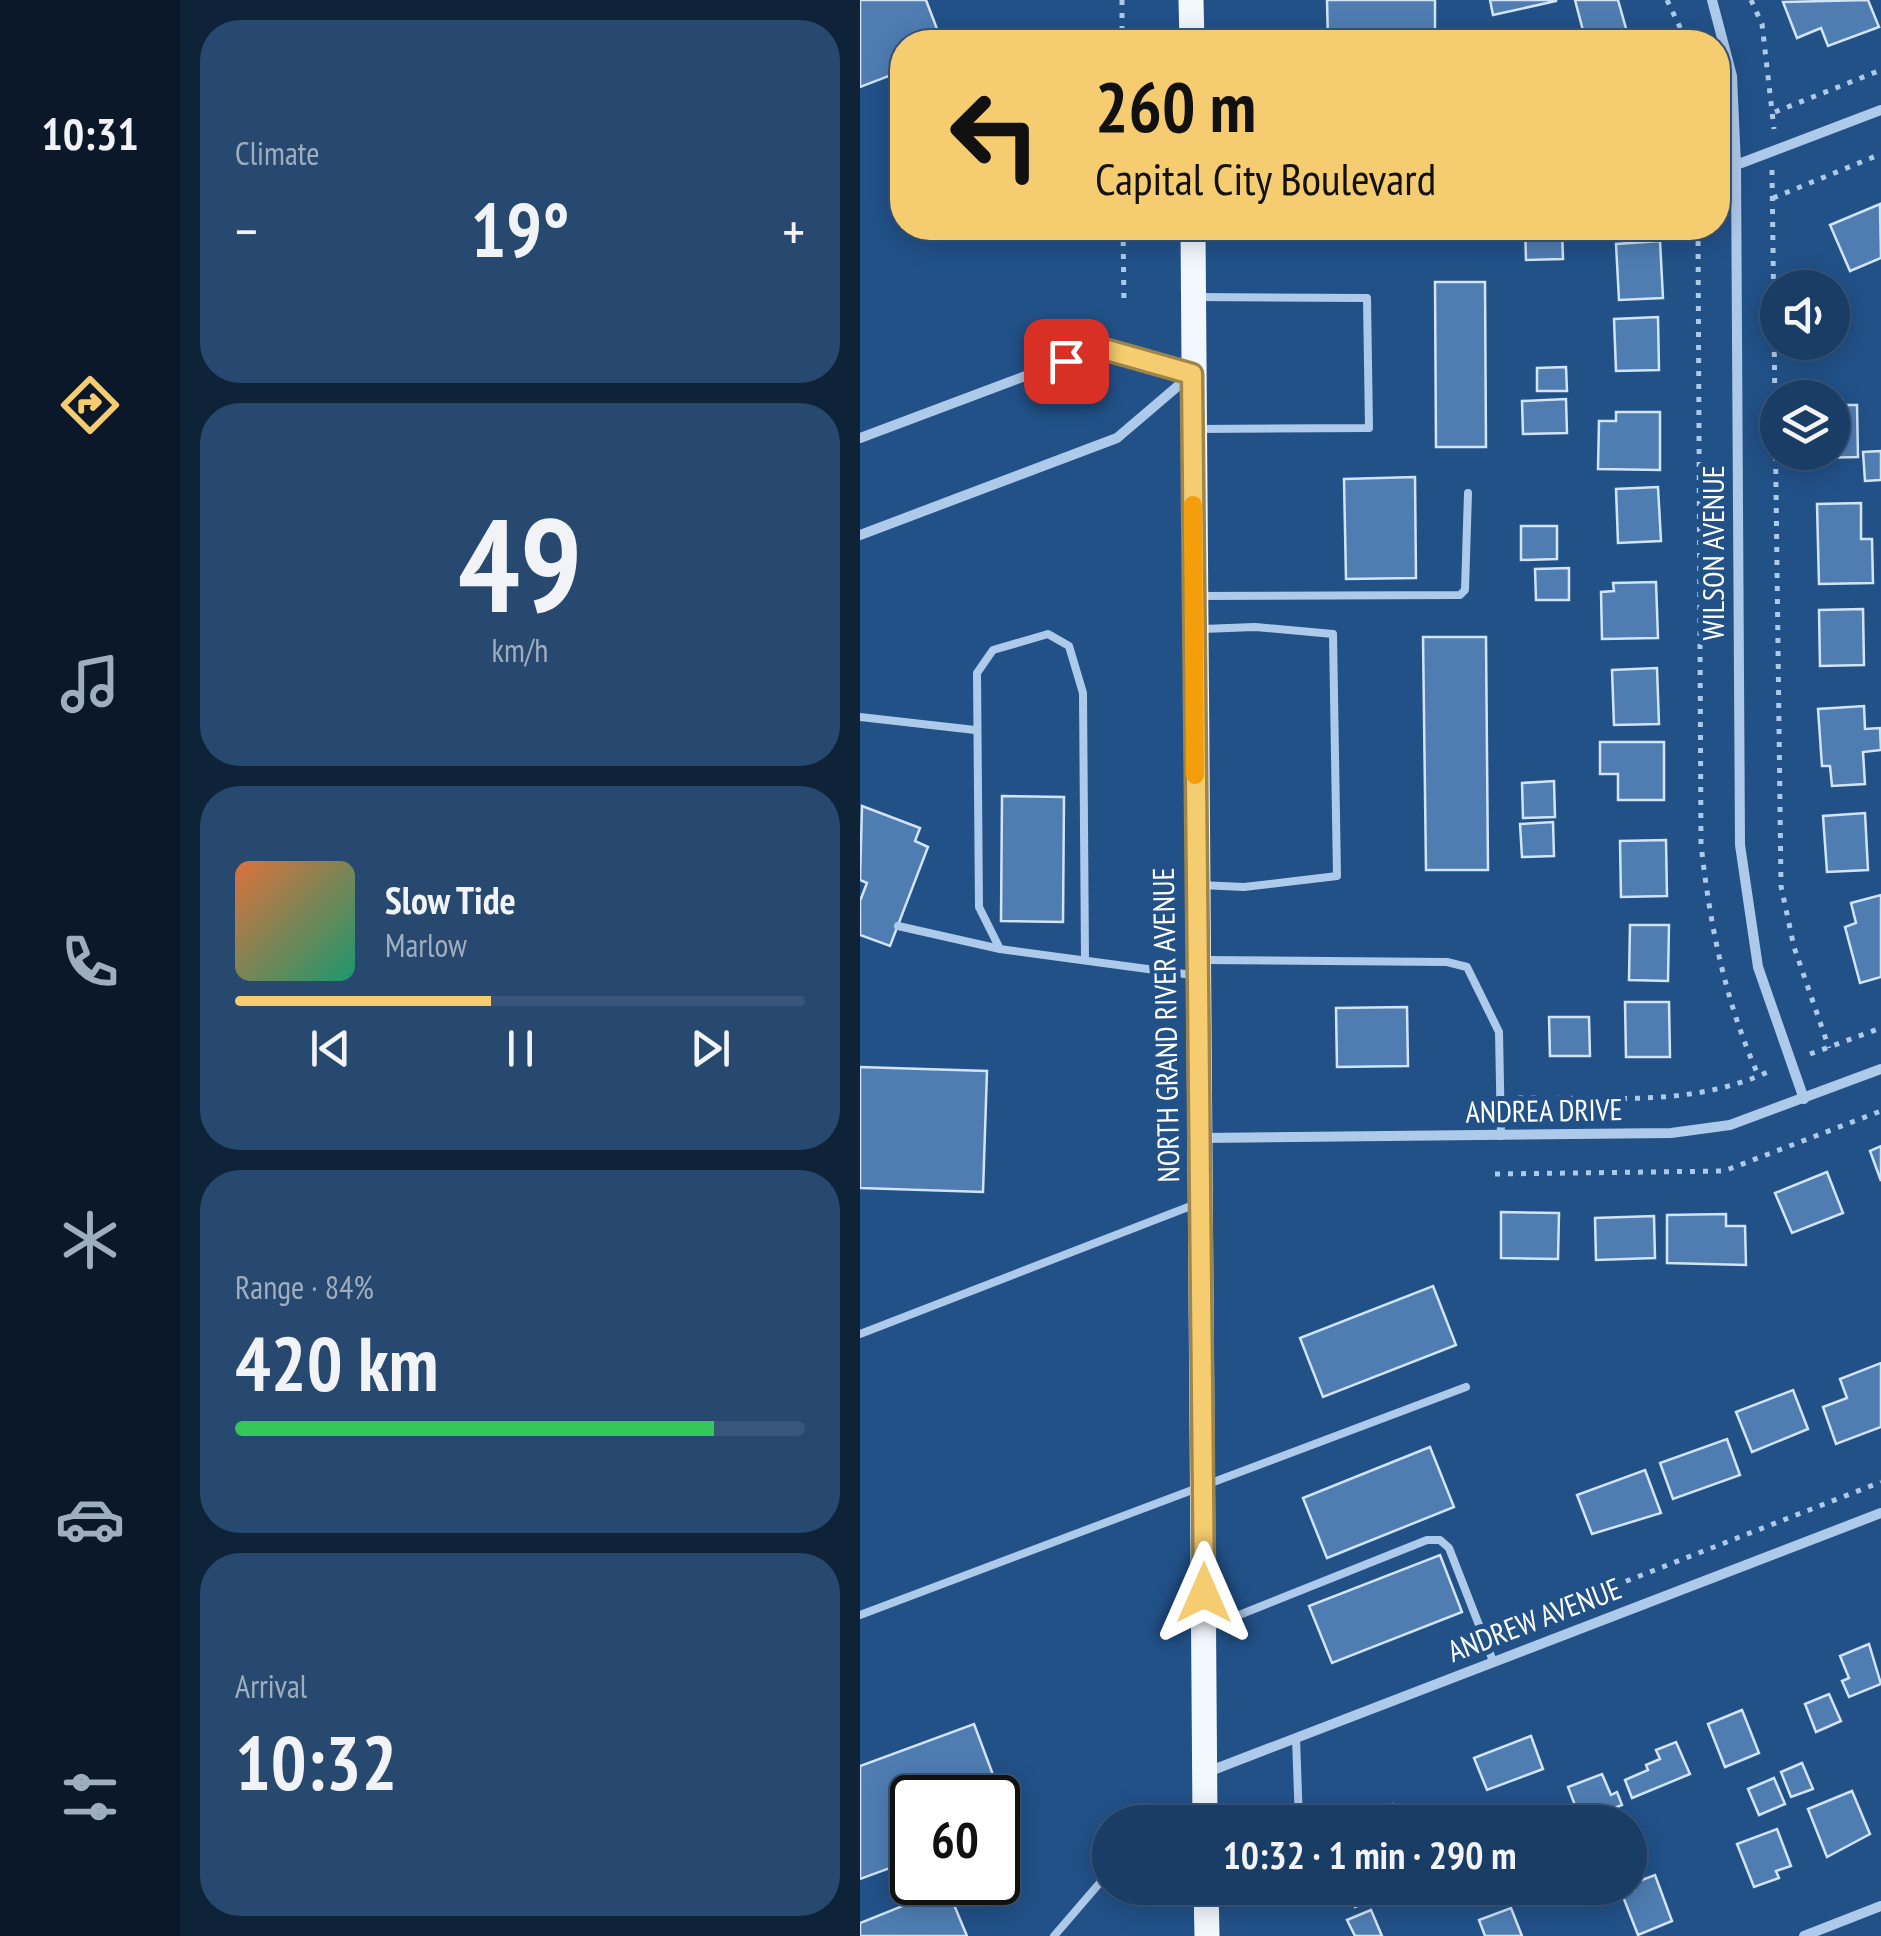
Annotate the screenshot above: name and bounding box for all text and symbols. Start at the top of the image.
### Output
text: 260 m [1095,61,1256,151]
icon: left [930,70,1060,200]
text: 10:31 [41,104,139,162]
text: Climate [235,132,319,174]
text: Capital City Boulevard [1095,149,1436,207]
text: 19° [470,181,570,278]
text: − [235,195,258,266]
text: + [782,195,805,266]
map controls [1760,270,1850,470]
button: sound [1760,270,1850,360]
pin [1024,319,1109,404]
icon: arrive [1039,334,1094,389]
icon: directions [55,370,125,440]
button: layers [1760,380,1850,470]
street label: WILSON AVENUE [1693,465,1732,641]
text: 49 [458,480,582,648]
text: km/h [492,629,548,671]
icon: music [55,649,125,719]
street label: NORTH GRAND RIVER AVENUE [1143,867,1187,1183]
text: Slow Tide [385,875,516,924]
text: Marlow [385,924,467,966]
icon: phone [55,927,125,997]
icon: previous [303,1021,358,1076]
icon: pause [493,1021,548,1076]
icon: next [683,1021,738,1076]
street label: ANDREA DRIVE [1465,1089,1623,1131]
icon: climate [55,1205,125,1275]
text: Range · 84% [235,1266,374,1308]
text: 420 km [235,1315,439,1412]
icon: car [55,1484,125,1554]
position arrow [1152,1541,1256,1645]
street label: ANDREW AVENUE [1442,1568,1626,1670]
text: Arrival [235,1665,307,1707]
text: 10:32 [235,1714,397,1811]
icon: filters [55,1762,125,1832]
speed limit sign: 60 [890,1775,1020,1905]
text: 10:32 · 1 min · 290 m [1223,1830,1516,1879]

